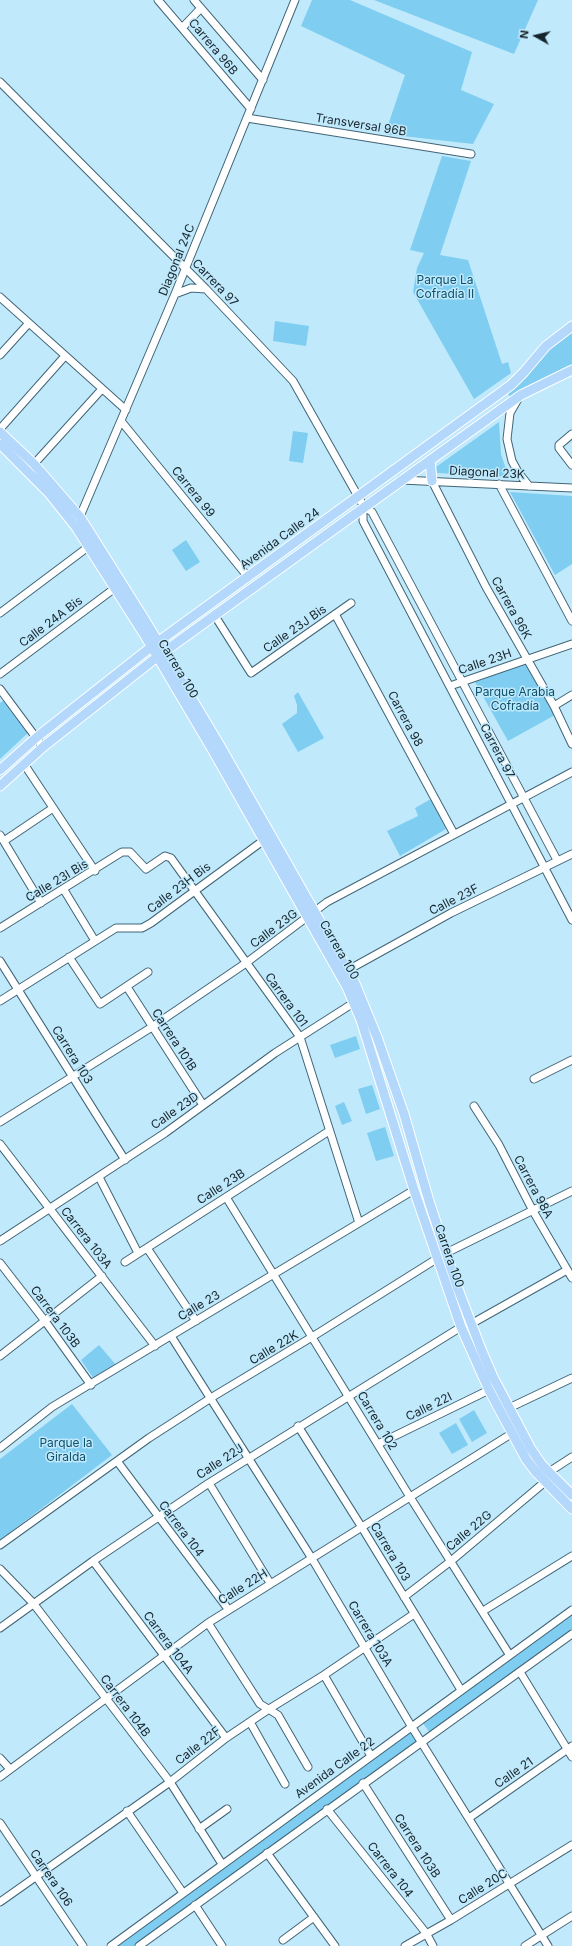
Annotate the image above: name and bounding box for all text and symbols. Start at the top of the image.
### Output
street label: Carrera 96B [185,16,241,78]
north arrow [516,16,556,56]
text: N [517,29,532,39]
street label: Transversal 96B [315,111,407,139]
street label: Diagonal 24C [156,222,198,298]
street label: Carrera 97 [189,256,241,310]
park label: Parque La Cofradía II [416,273,474,301]
street label: Carrera 99 [168,464,218,520]
street label: Diagonal 23K [449,464,525,482]
street label: Avenida Calle 24 [237,505,323,573]
street label: Carrera 96K [488,574,534,642]
street label: Calle 24A Bis [17,594,85,650]
street label: Calle 23J Bis [261,602,329,656]
street label: Carrera 100 [155,637,201,701]
street label: Calle 23H [456,646,514,678]
park label: Parque Arabia Cofradía [475,685,555,713]
street label: Carrera 98 [384,689,426,749]
street label: Carrera 97 [477,721,517,781]
street label: Calle 23I Bis [23,857,91,905]
street label: Calle 23H Bis [144,859,214,917]
street label: Calle 23F [427,881,481,919]
street label: Calle 23G [248,907,300,951]
street label: Carrera 100 [316,918,362,982]
street label: Carrera 101 [262,970,310,1030]
street label: Carrera 101B [149,1006,199,1074]
street label: Carrera 103 [48,1023,96,1087]
street label: Calle 23D [148,1089,202,1133]
street label: Carrera 98A [510,1153,556,1221]
street label: Calle 23B [194,1166,248,1208]
street label: Carrera 103A [57,1204,115,1272]
street label: Carrera 100 [431,1222,467,1290]
street label: Carrera 103B [27,1283,83,1351]
street label: Calle 23 [175,1288,223,1324]
street label: Calle 22K [247,1328,301,1368]
street label: Carrera 102 [354,1389,400,1453]
street label: Calle 22I [404,1390,454,1424]
park label: Parque la Giralda [39,1436,93,1464]
street label: Calle 22J [194,1441,246,1483]
street label: Carrera 104 [155,1498,207,1560]
street label: Calle 22G [443,1508,495,1554]
street label: Carrera 103 [367,1520,413,1584]
street label: Calle 22H [216,1566,270,1608]
street label: Carrera 103A [345,1598,395,1670]
street label: Carrera 104A [140,1609,196,1677]
street label: Carrera 104B [97,1672,153,1740]
street label: Calle 22F [173,1724,223,1768]
street label: Avenida Calle 22 [292,1734,378,1802]
street label: Calle 21 [492,1755,536,1791]
street label: Carrera 103B [391,1811,443,1881]
street label: Carrera 104 [364,1839,416,1901]
street label: Carrera 106 [27,1847,75,1909]
street label: Calle 20C [456,1866,510,1908]

